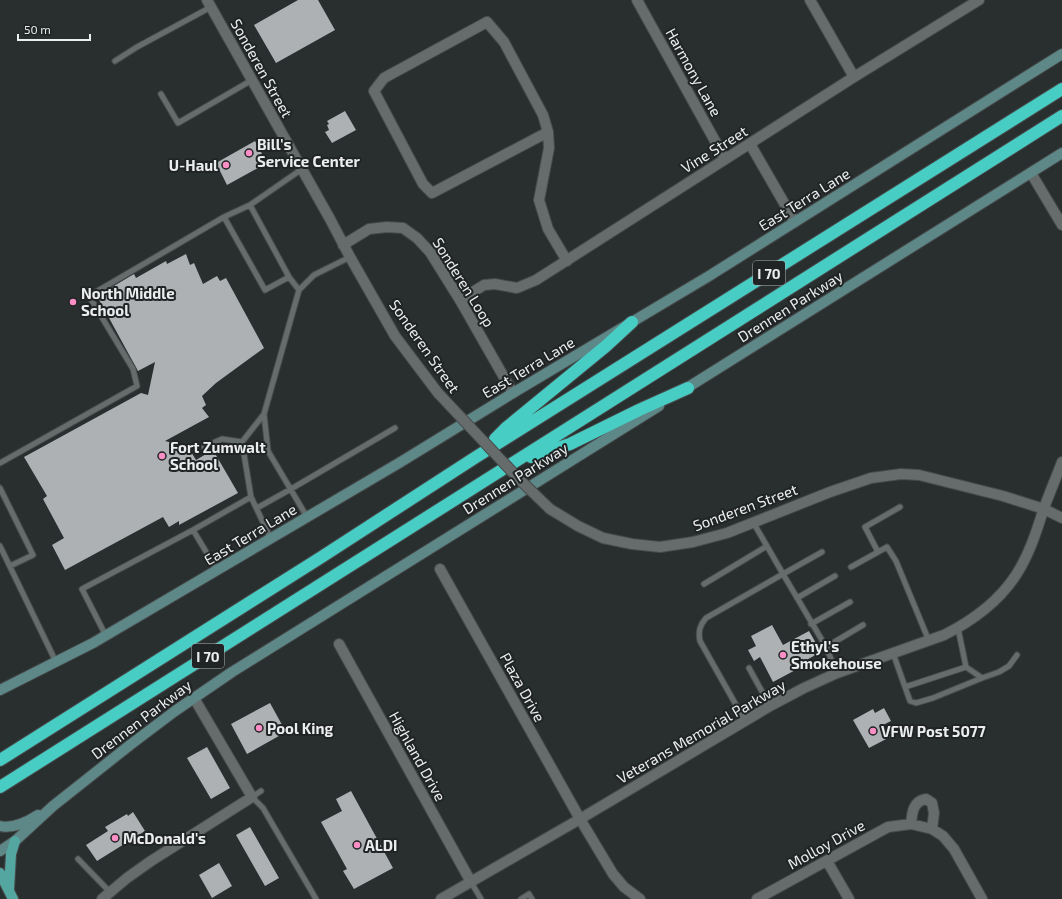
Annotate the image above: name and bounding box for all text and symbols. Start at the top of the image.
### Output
scale bar [18,16,90,42]
street label: Sonderen Street [227,16,297,121]
text: 50 m [24,22,51,36]
street label: Harmony Lane [662,25,726,119]
street label: Vine Street [678,121,751,176]
place label: Bill's Service Center [257,135,360,170]
marker: Bill's Service Center [244,148,254,158]
place label: U-Haul [169,156,218,174]
marker: U-Haul [221,160,231,170]
street label: East Terra Lane [755,164,853,234]
street label: Sonderen Loop [429,234,499,330]
road number: I 70 [753,261,785,285]
street label: Drennen Parkway [734,266,846,346]
place label: North Middle School [81,284,175,319]
street label: Sonderen Street [386,296,464,396]
marker: North Middle School [68,297,78,307]
street label: East Terra Lane [479,332,577,402]
place label: Fort Zumwalt School [170,438,266,473]
street label: Drennen Parkway [459,438,571,518]
marker: Fort Zumwalt School [157,451,167,461]
street label: Sonderen Street [690,480,800,534]
street label: East Terra Lane [201,499,299,569]
place label: Ethyl's Smokehouse [791,637,882,672]
road number: I 70 [192,644,224,668]
street label: Plaza Drive [497,649,549,725]
marker: Ethyl's Smokehouse [778,650,788,660]
street label: Veterans Memorial Parkway [613,675,789,787]
street label: Drennen Parkway [87,676,195,762]
street label: Highland Drive [386,708,450,804]
place label: Pool King [267,719,333,737]
place label: VFW Post 5077 [881,722,986,740]
marker: Pool King [254,723,264,733]
marker: VFW Post 5077 [868,726,878,736]
street label: Molloy Drive [784,815,868,873]
place label: McDonald's [123,829,206,847]
marker: McDonald's [110,833,120,843]
place label: ALDI [365,836,397,854]
marker: ALDI [352,840,362,850]

